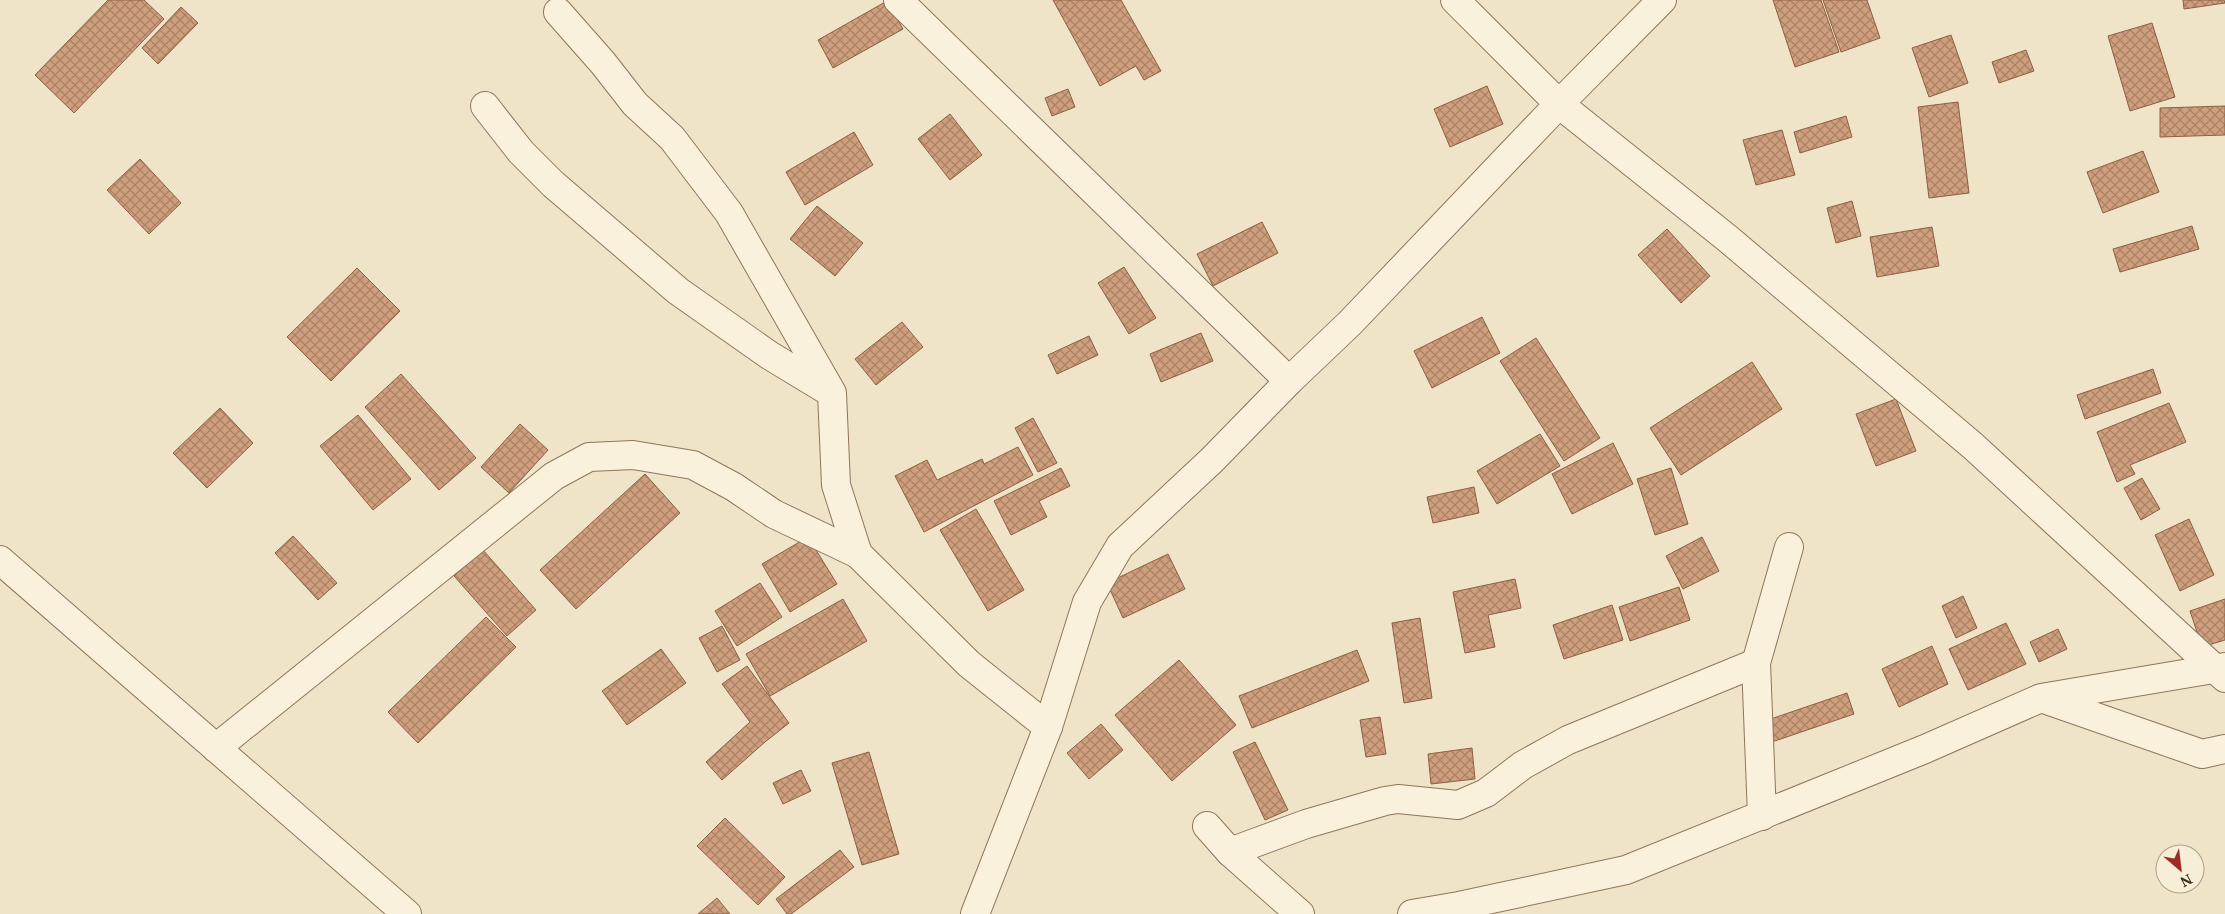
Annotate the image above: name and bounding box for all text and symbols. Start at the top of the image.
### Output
north arrow [2155,844,2205,894]
text: N [2177,870,2196,892]

